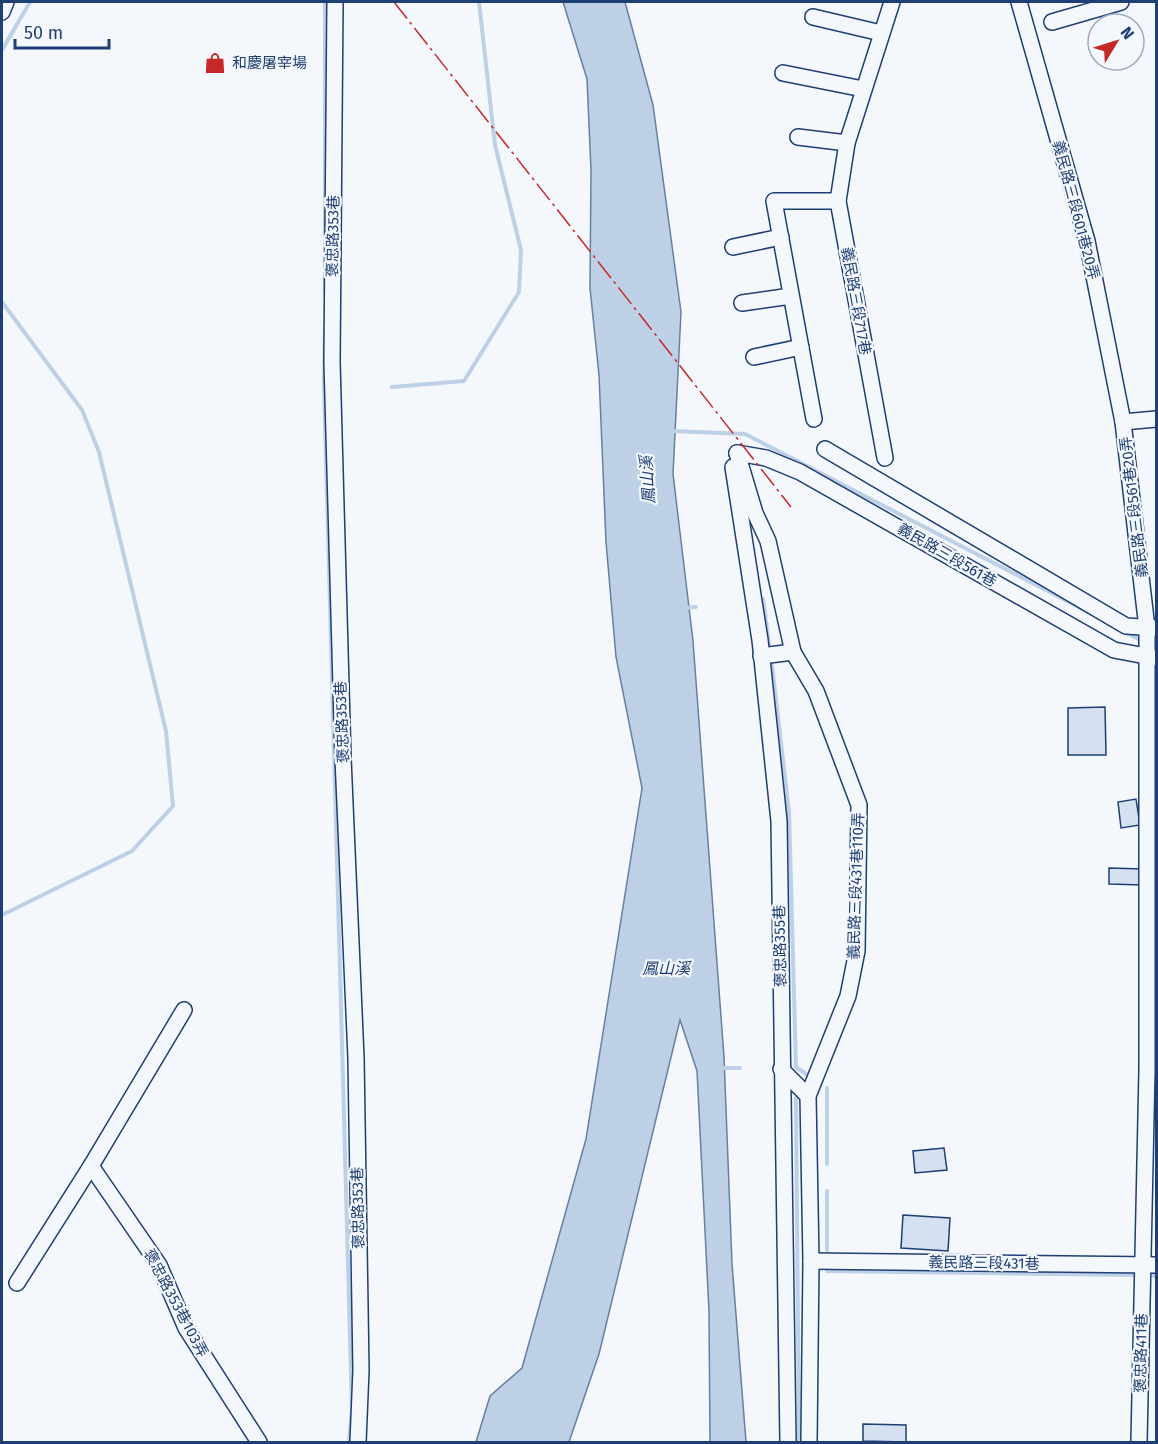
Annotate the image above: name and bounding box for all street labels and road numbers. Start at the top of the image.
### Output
street label: 義民路三段601巷20弄 [1049,138,1103,282]
street label: 褒忠路353巷 [323,195,343,277]
street label: 義民路三段717巷 [838,245,874,357]
street label: 義民路三段561巷20弄 [1116,435,1152,579]
street label: 義民路三段561巷 [894,519,1000,591]
street label: 褒忠路353巷 [332,681,352,763]
street label: 義民路三段431巷110弄 [844,812,868,960]
street label: 褒忠路355巷 [770,905,790,987]
street label: 褒忠路353巷 [348,1167,368,1249]
street label: 褒忠路353巷103弄 [140,1246,212,1360]
street label: 義民路三段431巷 [928,1253,1040,1273]
street label: 褒忠路411巷 [1131,1313,1151,1393]

